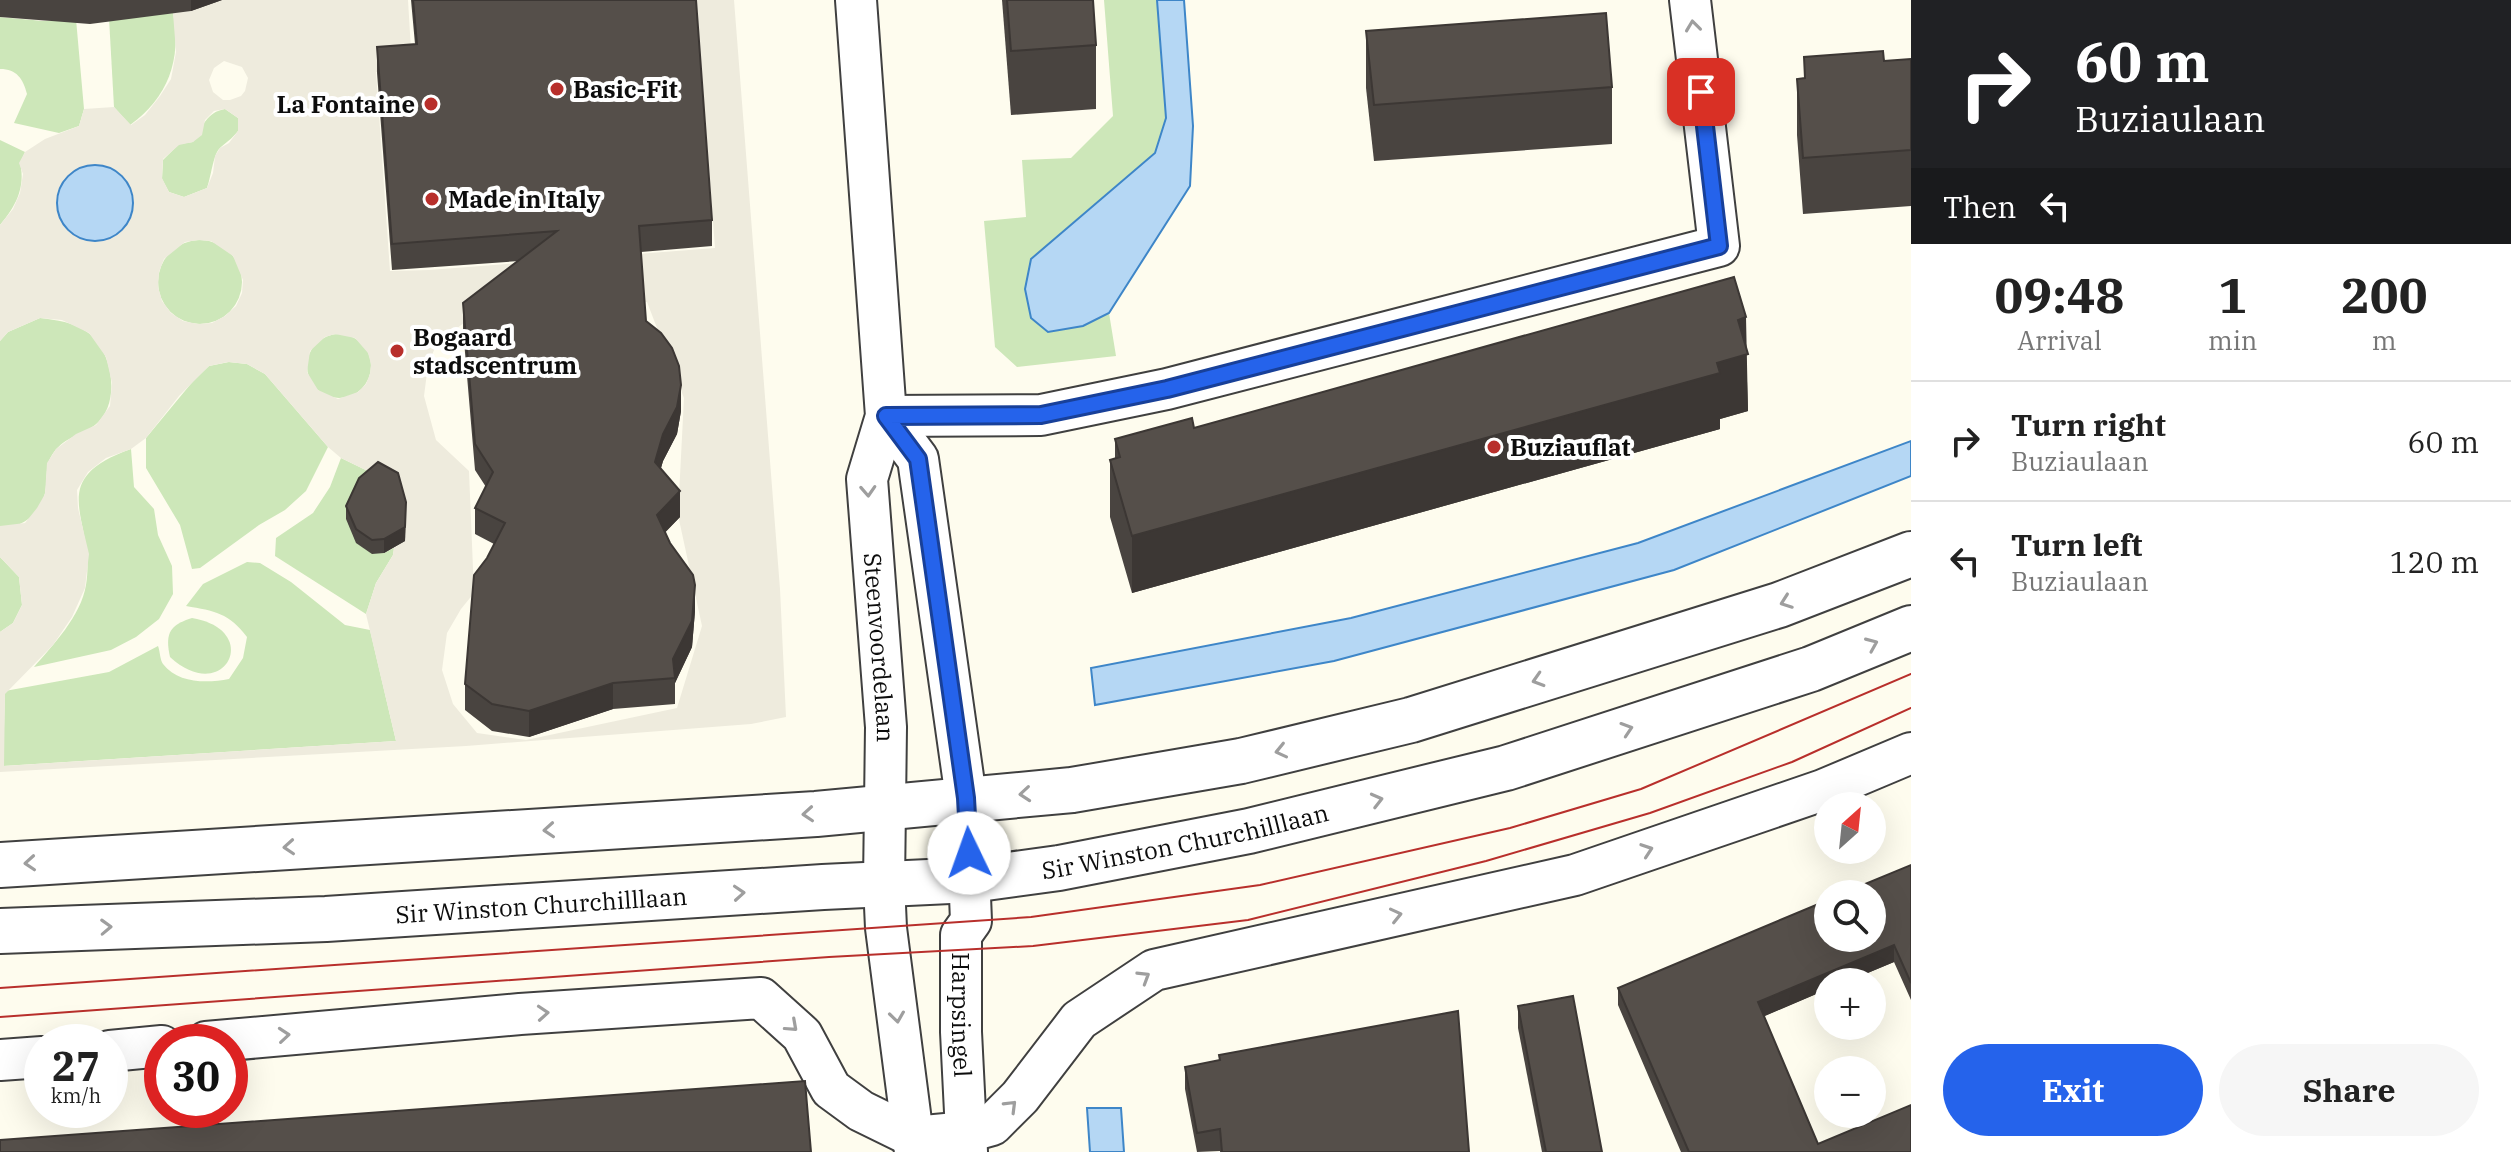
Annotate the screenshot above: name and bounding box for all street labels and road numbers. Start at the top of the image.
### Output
street label: Steenvoordelaan [857,552,902,743]
street label: Sir Winston Churchilllaan [1040,796,1332,886]
street label: Sir Winston Churchilllaan [394,880,688,930]
street label: Harpsingel [945,952,979,1078]

